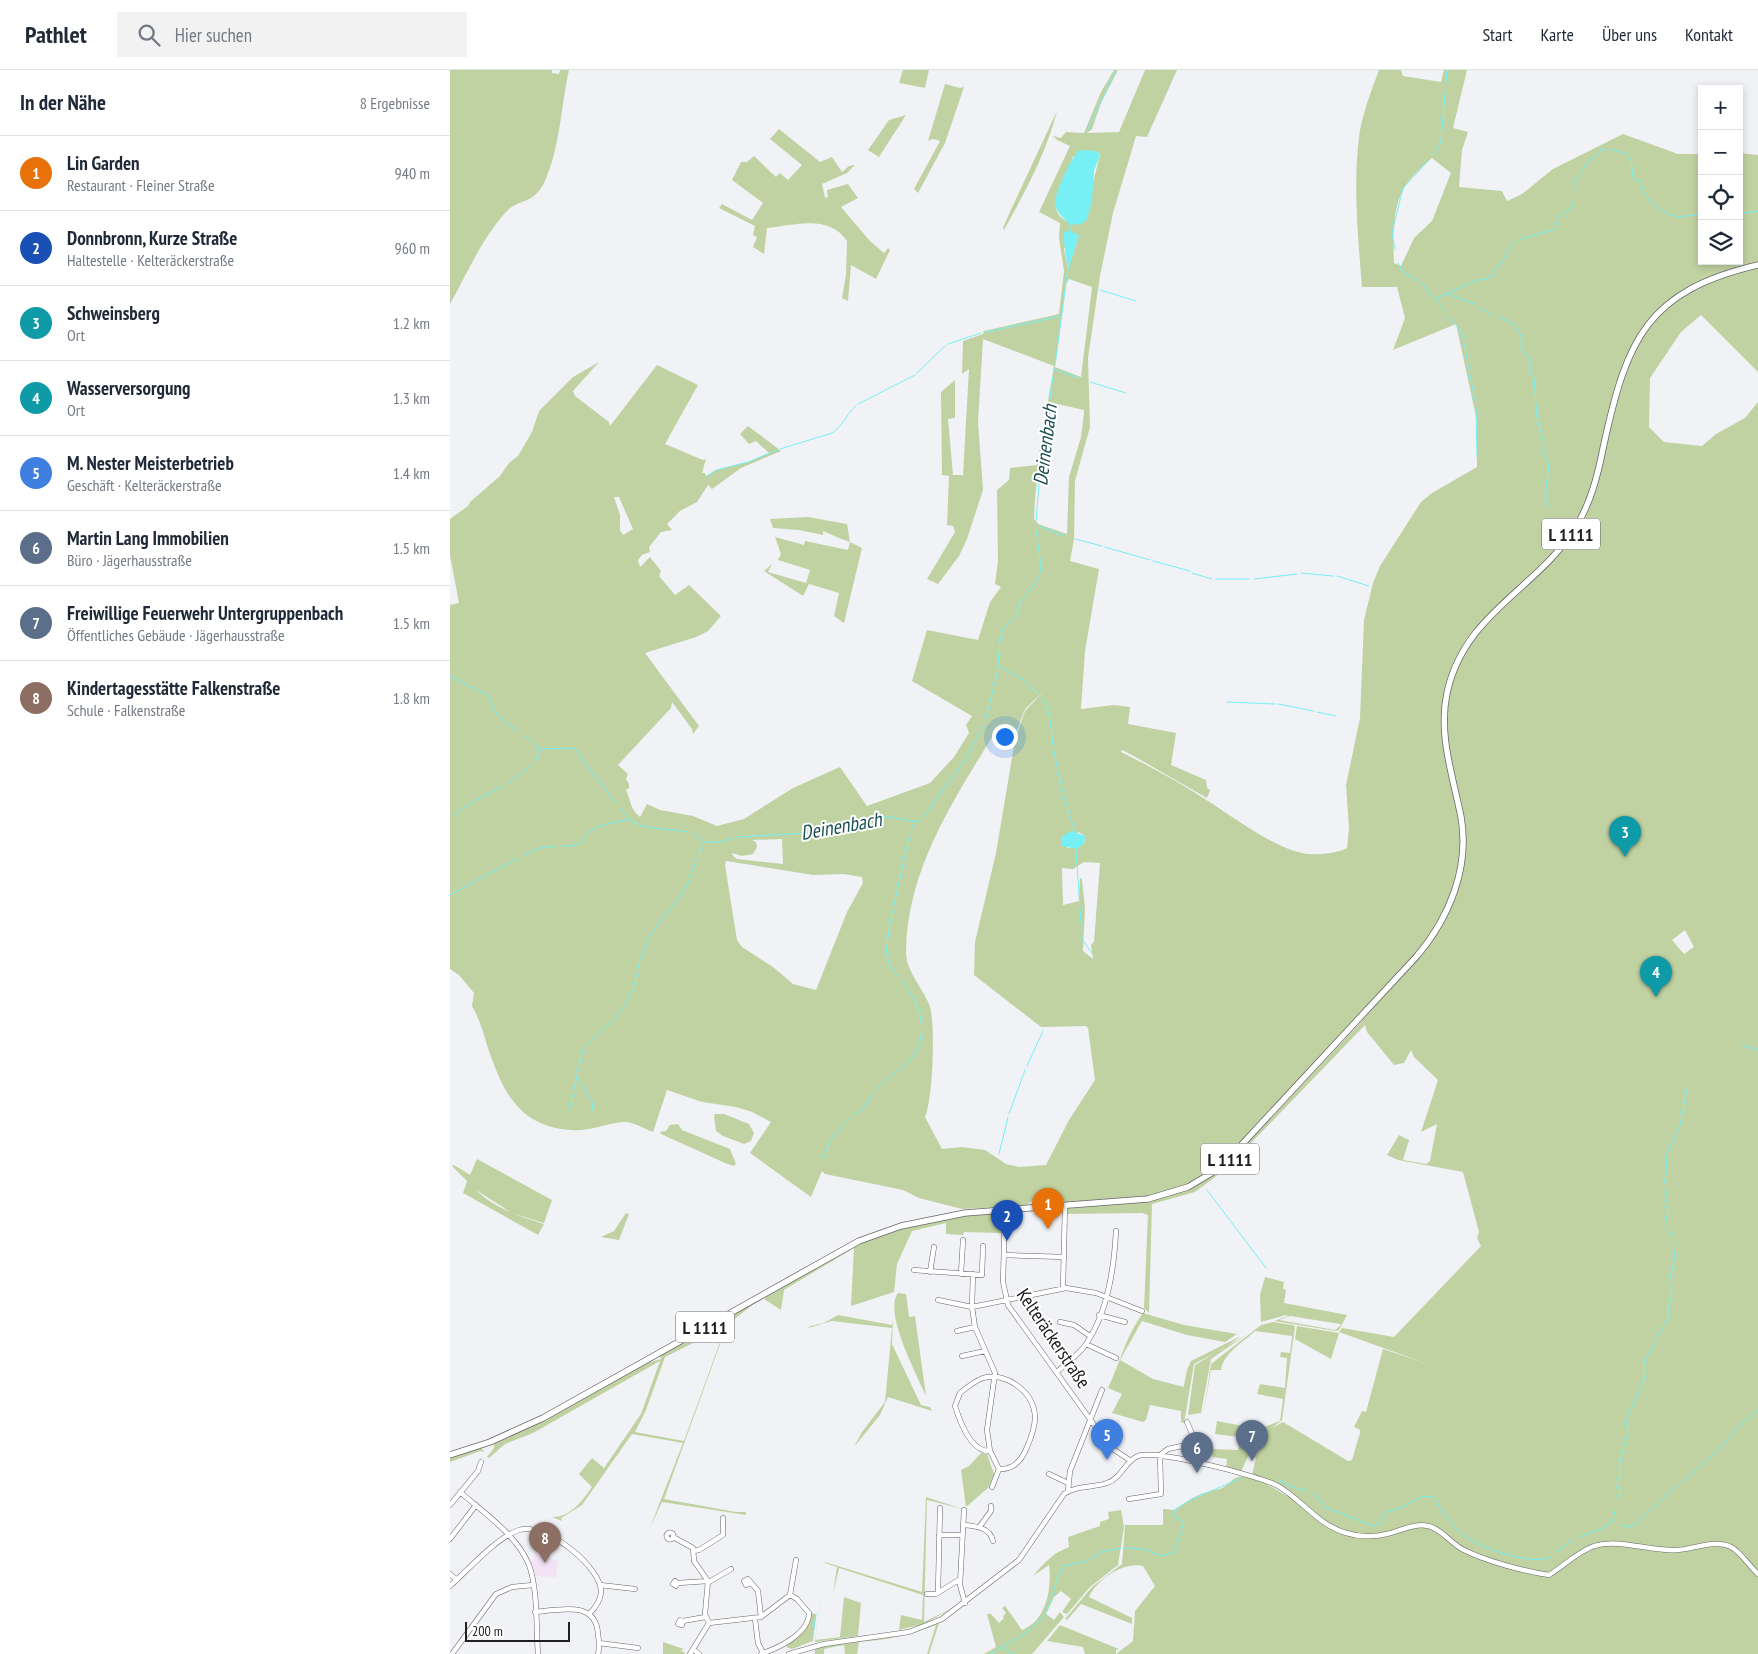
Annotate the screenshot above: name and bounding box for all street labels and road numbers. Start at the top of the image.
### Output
road number: L 1111 [1542,518,1600,549]
road number: L 1111 [1201,1144,1259,1174]
street label: Kelteräckerstraße [1012,1284,1096,1393]
road number: L 1111 [676,1312,734,1342]

